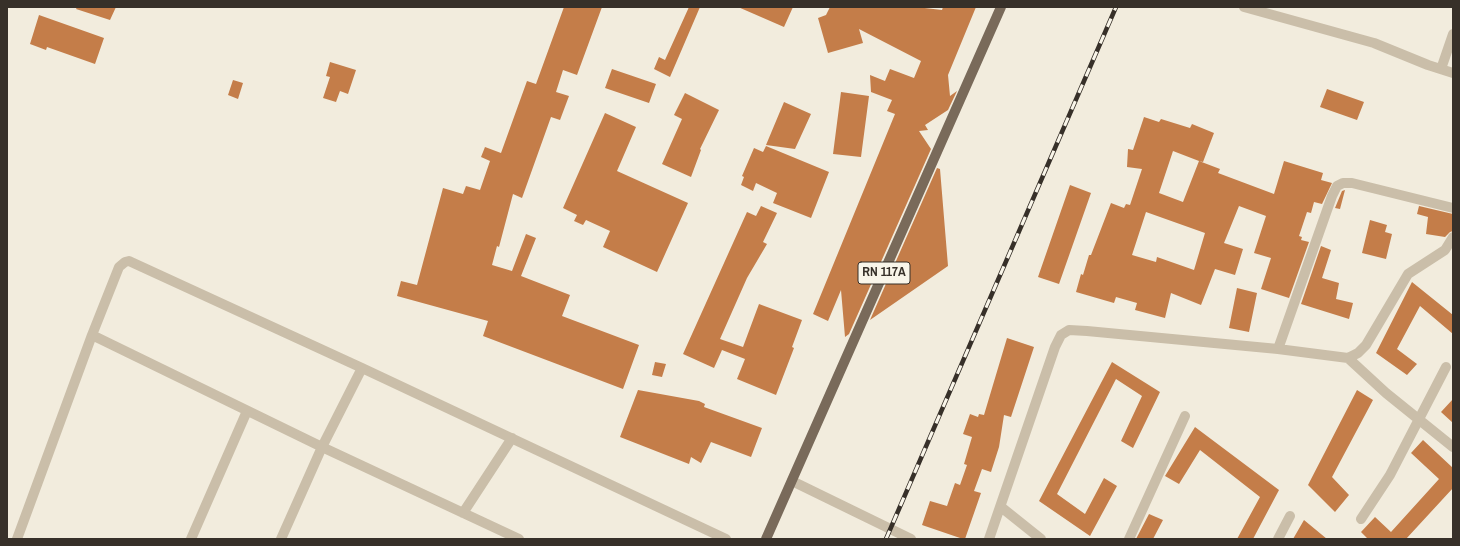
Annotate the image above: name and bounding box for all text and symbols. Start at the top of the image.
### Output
road number: RN 117A [858,262,910,284]

